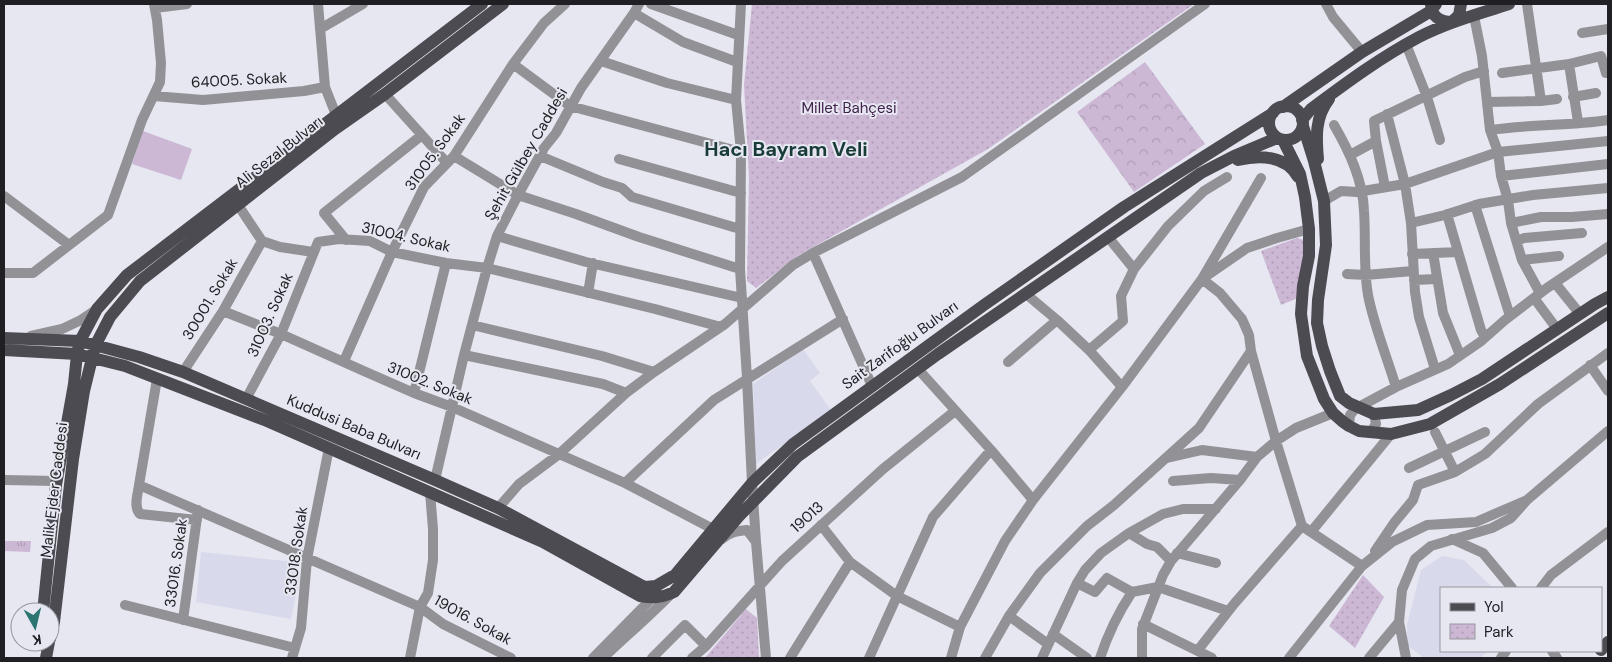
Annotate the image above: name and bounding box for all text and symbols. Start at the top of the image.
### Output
street label: 64005. Sokak [191,67,288,92]
street label: Şehit Gülbey Caddesi [480,84,572,224]
park label: Millet Bahçesi [801,98,897,118]
street label: 31005. Sokak [400,109,470,195]
street label: Ali Sezal Bulvarı [231,111,327,193]
district label: Hacı Bayram Veli [704,136,868,162]
street label: 31004. Sokak [360,217,453,257]
street label: 30001. Sokak [178,254,243,344]
street label: 31003. Sokak [242,269,298,360]
street label: Sait Zarifoğlu Bulvarı [838,296,962,394]
street label: 31002. Sokak [384,357,476,409]
street label: Kuddusi Baba Bulvarı [284,390,424,464]
street label: Malik Ejder Caddesi [36,421,72,559]
street label: 19013 [786,497,828,537]
street label: 33018. Sokak [280,505,312,597]
street label: 33016. Sokak [160,517,192,609]
legend [1440,587,1602,652]
street label: 19016. Sokak [431,590,516,650]
text: Yol [1484,597,1504,617]
north arrow [10,602,60,652]
text: Park [1484,622,1514,642]
text: K [31,630,43,649]

